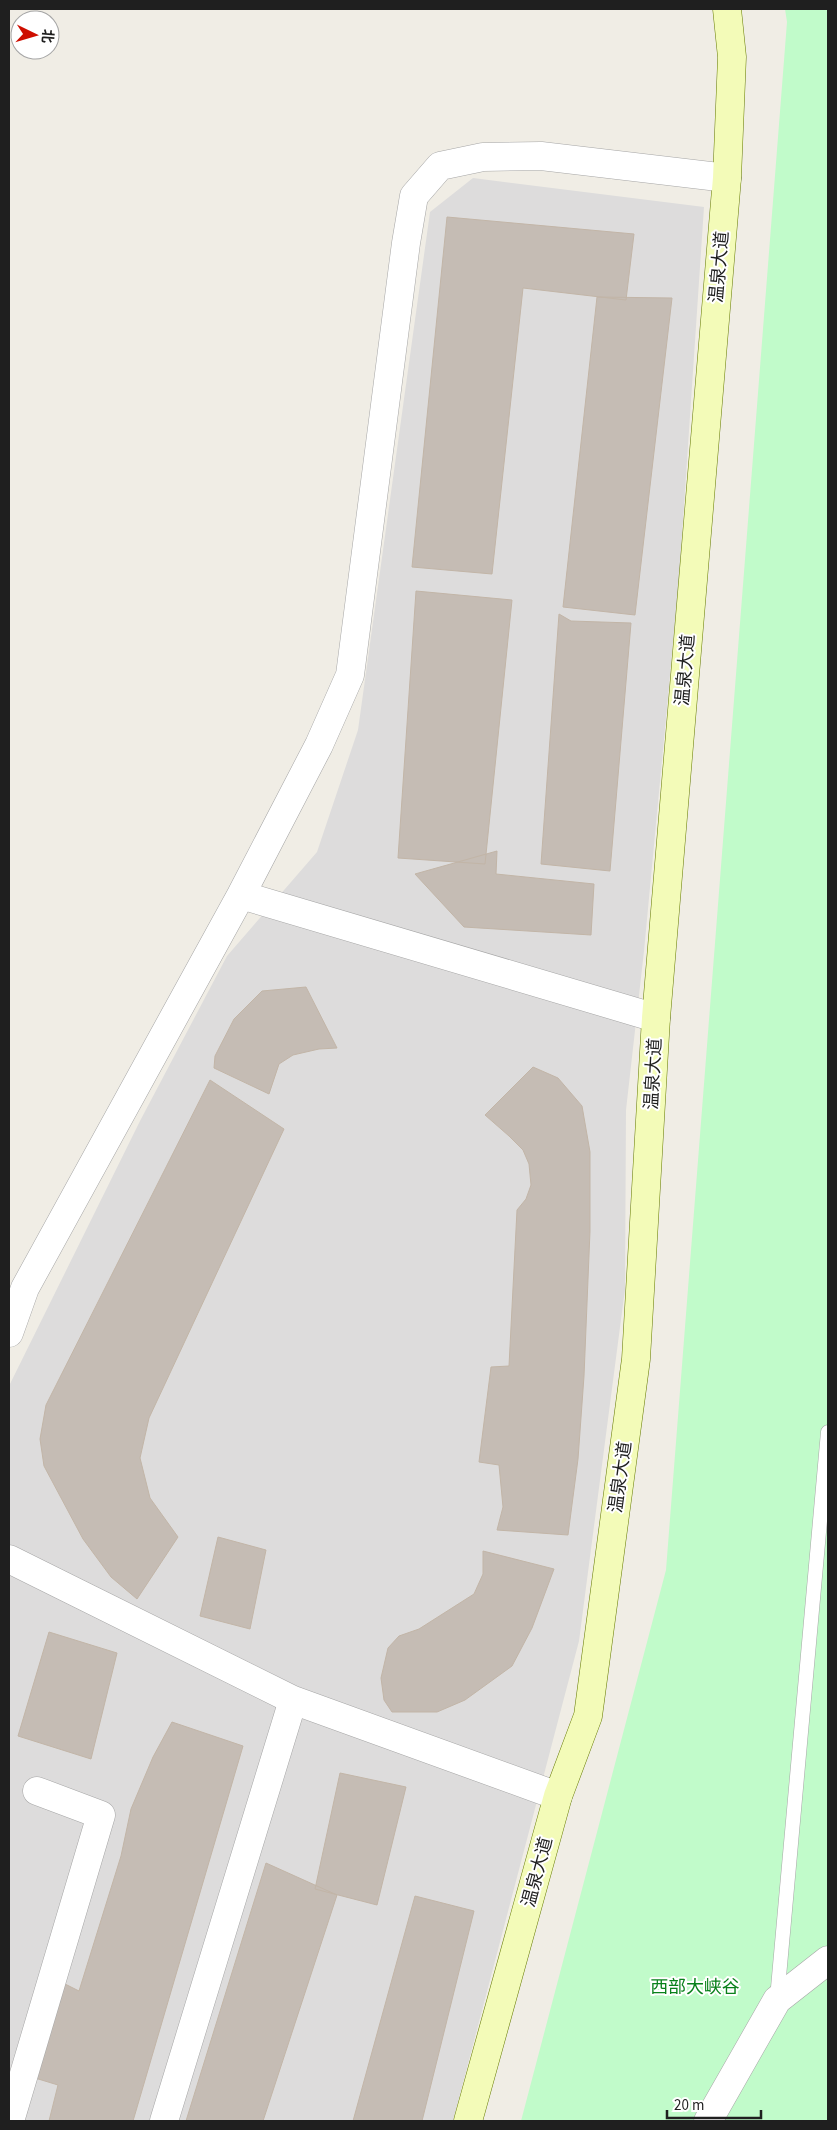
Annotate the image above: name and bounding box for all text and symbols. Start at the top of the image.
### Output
north arrow [10,10,60,60]
text: 北 [36,28,58,44]
street label: 温泉大道 [704,230,735,304]
street label: 温泉大道 [670,633,701,707]
street label: 温泉大道 [639,1037,668,1111]
street label: 温泉大道 [603,1440,638,1514]
street label: 温泉大道 [516,1834,559,1910]
park label: 西部大峡谷 [650,1975,740,2000]
scale bar [667,2088,761,2120]
text: 20 m [674,2095,704,2116]

